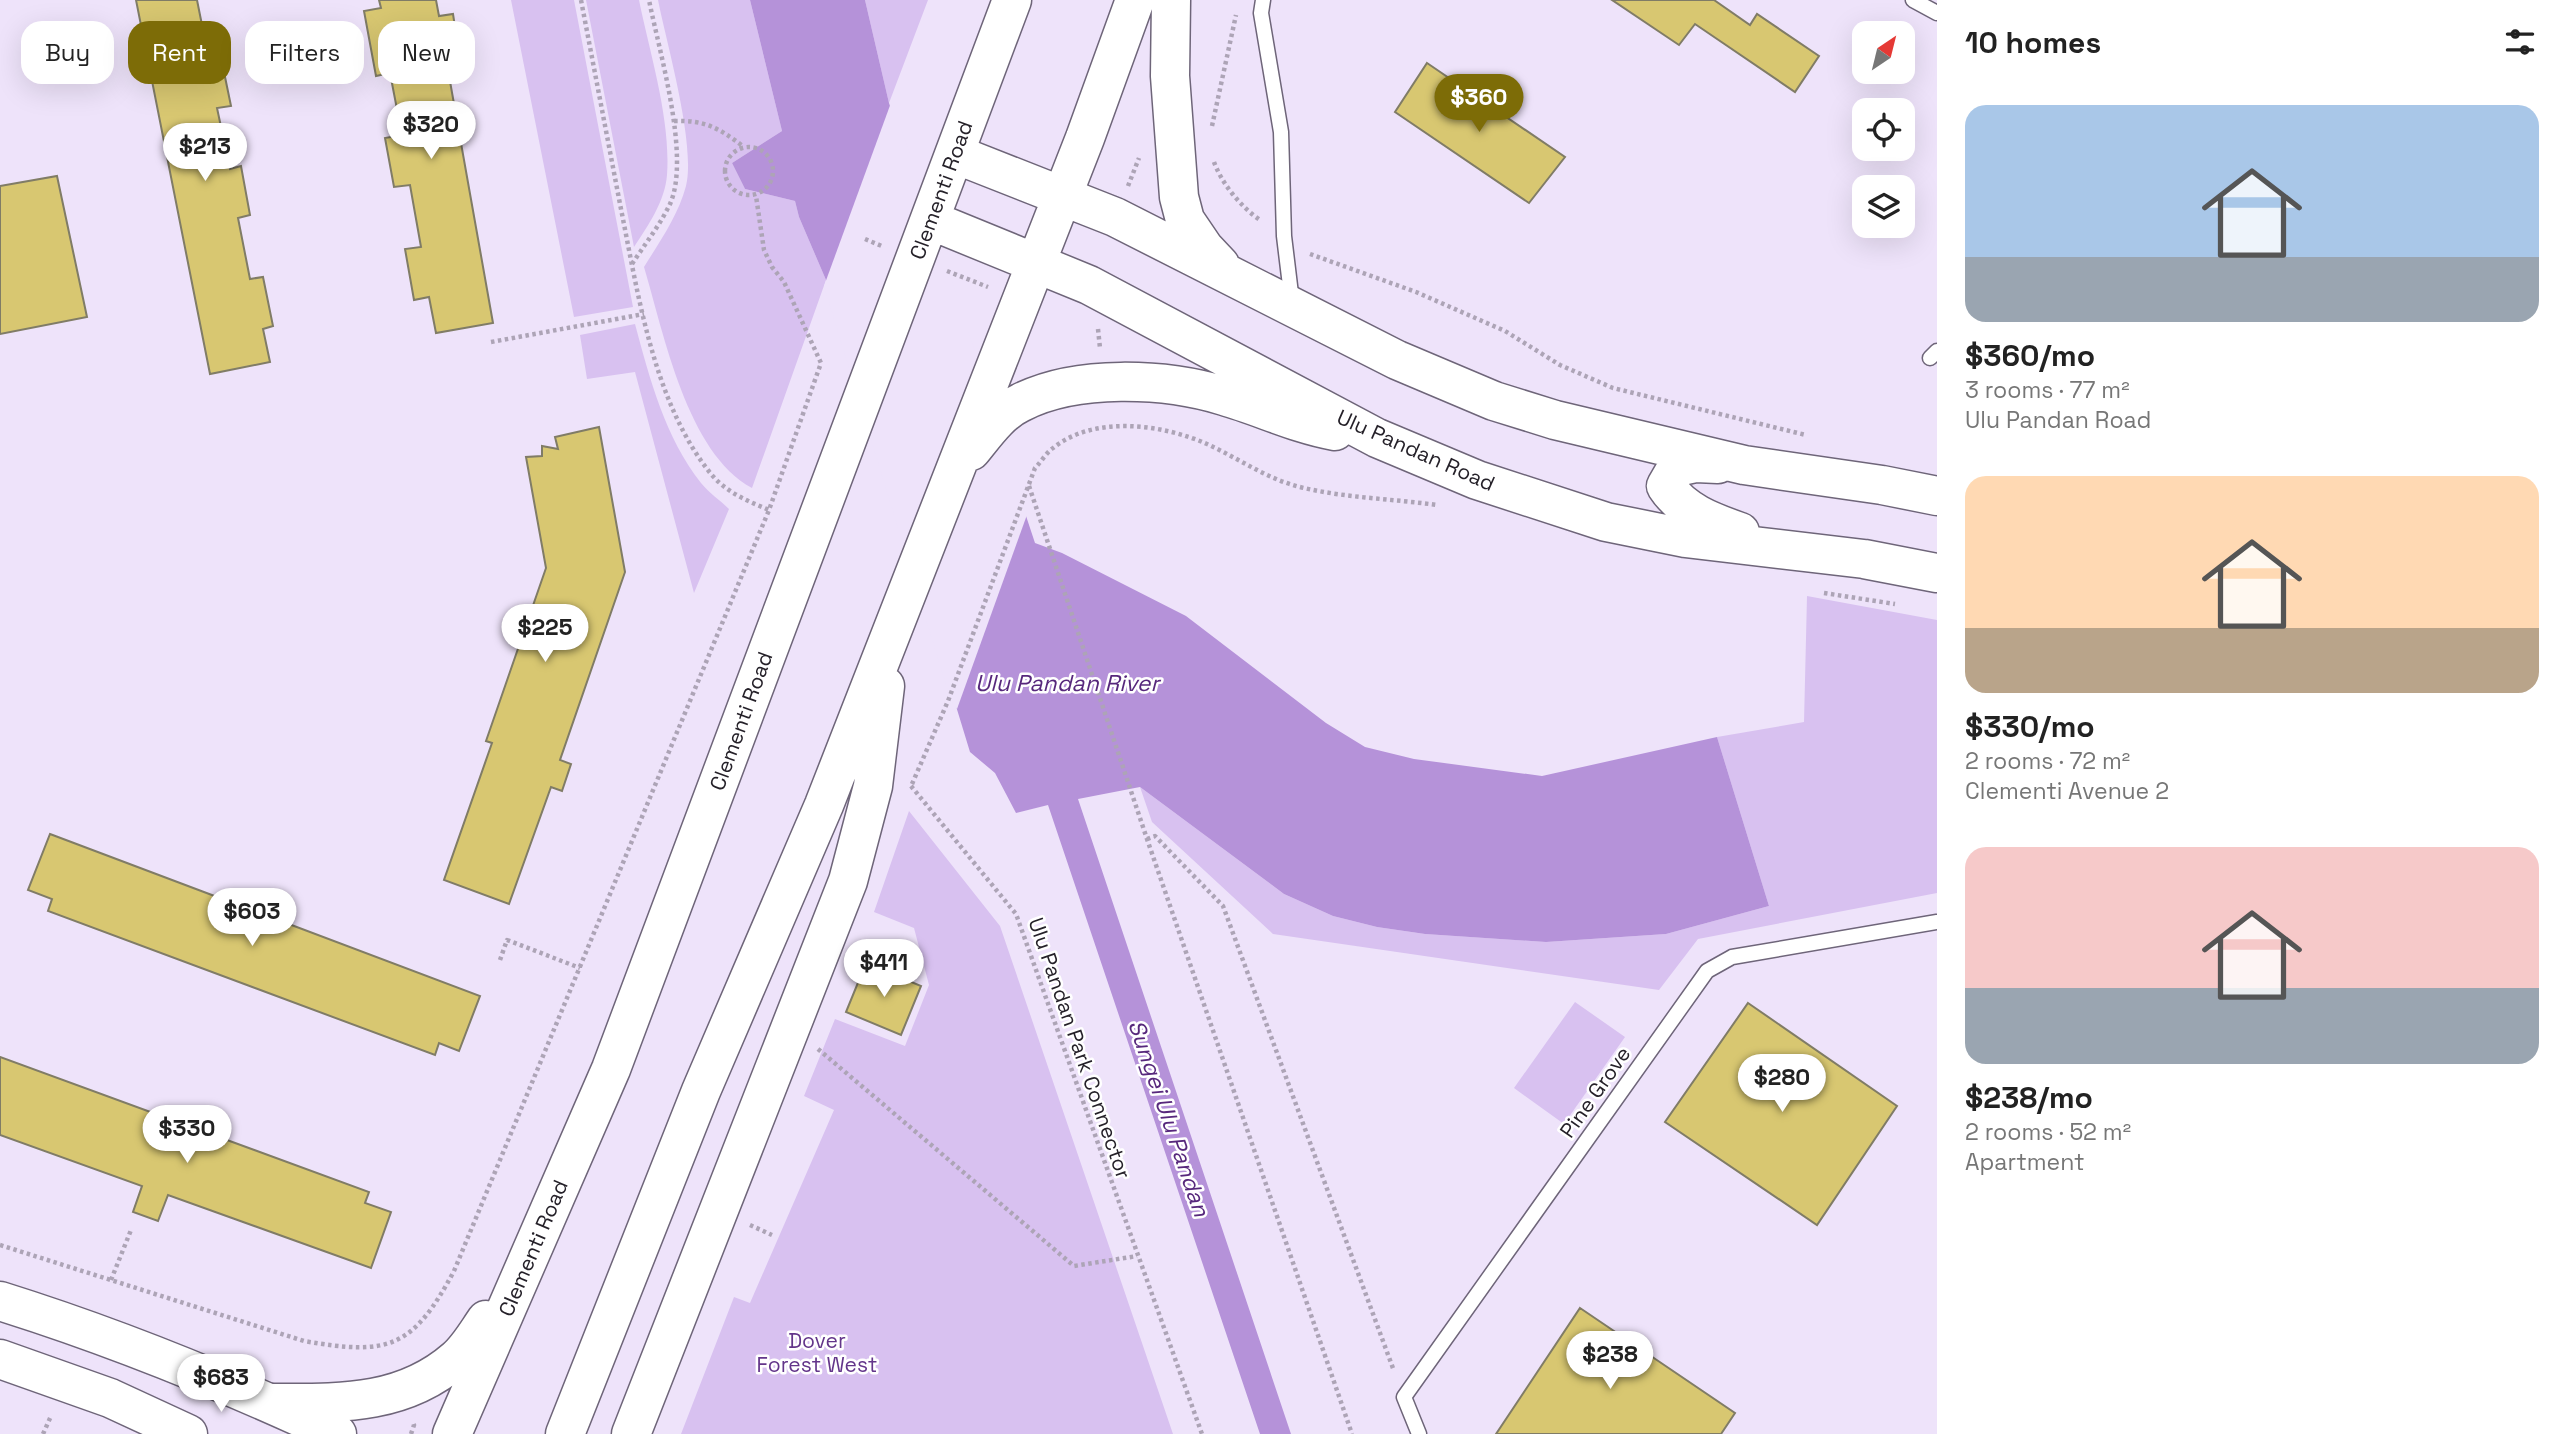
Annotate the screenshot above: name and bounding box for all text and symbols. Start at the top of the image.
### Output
chip: Buy [21,21,114,84]
chip: Rent [128,21,231,84]
chip: Filters [245,21,364,84]
chip: New [378,21,475,84]
north arrow [1852,21,1914,84]
map controls [1852,21,1915,238]
text: 10 homes [1965,23,2101,62]
icon: filters [2501,23,2539,61]
pin: $360 [1438,74,1520,134]
text: $360 [1450,82,1508,112]
button: locate [1852,98,1915,161]
pin: $320 [390,102,472,161]
text: $320 [403,109,459,139]
street label: Clementi Road [903,117,979,263]
pin: $213 [164,124,246,183]
text: $213 [179,131,231,161]
icon: home [2189,150,2315,276]
button: layers [1852,175,1915,238]
text: $360/mo [1965,336,2095,375]
text: 3 rooms · 77 m² [1965,375,2130,405]
street label: Ulu Pandan Road [1333,403,1499,497]
text: Ulu Pandan Road [1965,405,2151,435]
icon: home [2189,521,2315,647]
pin: $225 [504,604,586,664]
text: $225 [517,612,573,642]
street label: Clementi Road [703,648,779,794]
water label: Ulu Pandan River [975,668,1161,698]
text: $330/mo [1965,707,2095,746]
text: 2 rooms · 72 m² [1965,746,2130,776]
text: Clementi Avenue 2 [1965,776,2169,806]
pin: $603 [211,888,293,948]
icon: home [2189,892,2315,1018]
text: $603 [223,896,281,926]
street label: Ulu Pandan Park Connector [1023,914,1137,1182]
pin: $411 [843,940,925,999]
text: $411 [860,947,908,977]
water label: Sungei Ulu Pandan [1121,1016,1217,1221]
street label: Pine Grove [1554,1041,1636,1143]
pin: $280 [1741,1054,1823,1114]
text: $280 [1754,1062,1810,1092]
text: $238/mo [1965,1078,2093,1117]
pin: $330 [146,1106,228,1165]
text: $330 [159,1113,215,1143]
text: 2 rooms · 52 m² [1965,1117,2131,1147]
text: Apartment [1965,1147,2085,1177]
street label: Clementi Road [492,1176,574,1320]
park label: Dover Forest West [757,1327,877,1378]
pin: $238 [1569,1332,1651,1391]
text: $238 [1582,1339,1638,1369]
pin: $683 [180,1354,262,1414]
text: $683 [193,1362,249,1392]

